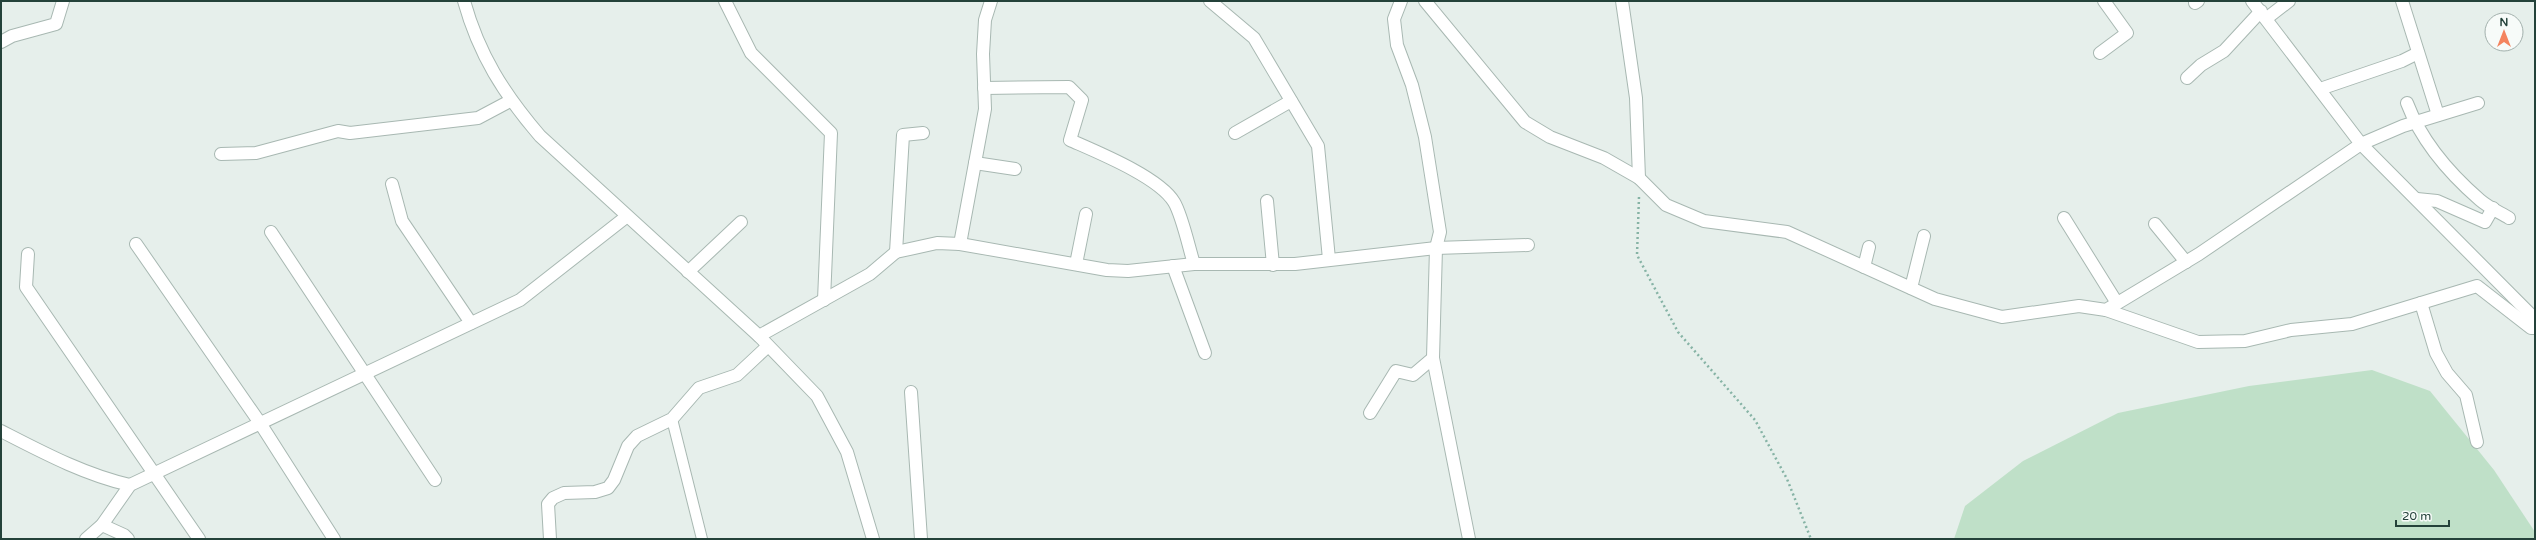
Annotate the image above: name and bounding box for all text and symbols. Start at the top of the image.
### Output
north arrow [2484,12,2524,52]
text: N [2500,16,2508,29]
scale bar [2396,502,2449,528]
text: 20 m [2402,509,2431,523]

